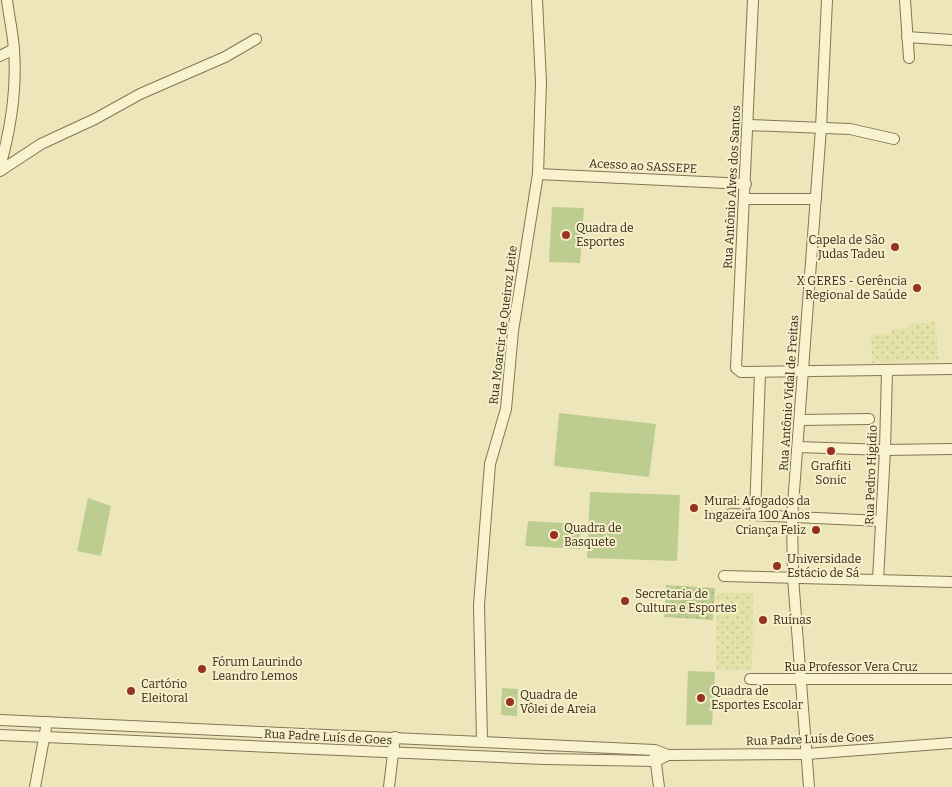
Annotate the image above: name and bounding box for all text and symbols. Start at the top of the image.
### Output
street label: Rua Antônio Alves dos Santos [721,105,743,269]
street label: Acesso ao SASSEPE [589,156,697,176]
place label: Quadra de Esportes [576,221,634,249]
marker: Quadra de Esportes [560,229,572,241]
place label: Capela de São Judas Tadeu [808,233,886,261]
marker: Capela de São Judas Tadeu [889,241,901,253]
street label: Rua Moarcir de Queiroz Leite [486,245,520,405]
place label: X GERES - Gerência Regional de Saúde [797,274,907,302]
marker: X GERES - Gerência Regional de Saúde [911,282,923,294]
street label: Rua Antônio Vidal de Freitas [777,314,801,472]
street label: Rua Pedro Higidio [862,425,880,525]
marker: Graffiti Sonic [825,445,837,457]
place label: Graffiti Sonic [811,459,852,487]
place label: Mural: Afogados da Ingazeira 100 Anos [704,494,810,522]
marker: Mural: Afogados da Ingazeira 100 Anos [688,502,700,514]
place label: Quadra de Basquete [564,521,622,549]
place label: Criança Feliz [735,523,806,537]
marker: Criança Feliz [810,524,822,536]
marker: Quadra de Basquete [548,529,560,541]
place label: Universidade Estácio de Sá [787,552,861,580]
marker: Universidade Estácio de Sá [771,560,783,572]
place label: Secretaria de Cultura e Esportes [635,587,737,615]
marker: Secretaria de Cultura e Esportes [619,595,631,607]
place label: Ruínas [773,613,812,627]
marker: Ruínas [757,614,769,626]
place label: Fórum Laurindo Leandro Lemos [212,655,303,683]
street label: Rua Professor Vera Cruz [784,660,918,674]
marker: Fórum Laurindo Leandro Lemos [196,663,208,675]
place label: Cartório Eleitoral [141,677,189,705]
place label: Quadra de Esportes Escolar [711,684,804,712]
marker: Cartório Eleitoral [125,685,137,697]
place label: Quadra de Vôlei de Areia [520,688,597,716]
marker: Quadra de Esportes Escolar [695,692,707,704]
marker: Quadra de Vôlei de Areia [504,696,516,708]
street label: Rua Padre Luís de Goes [264,727,393,747]
street label: Rua Padre Luís de Goes [746,730,875,748]

